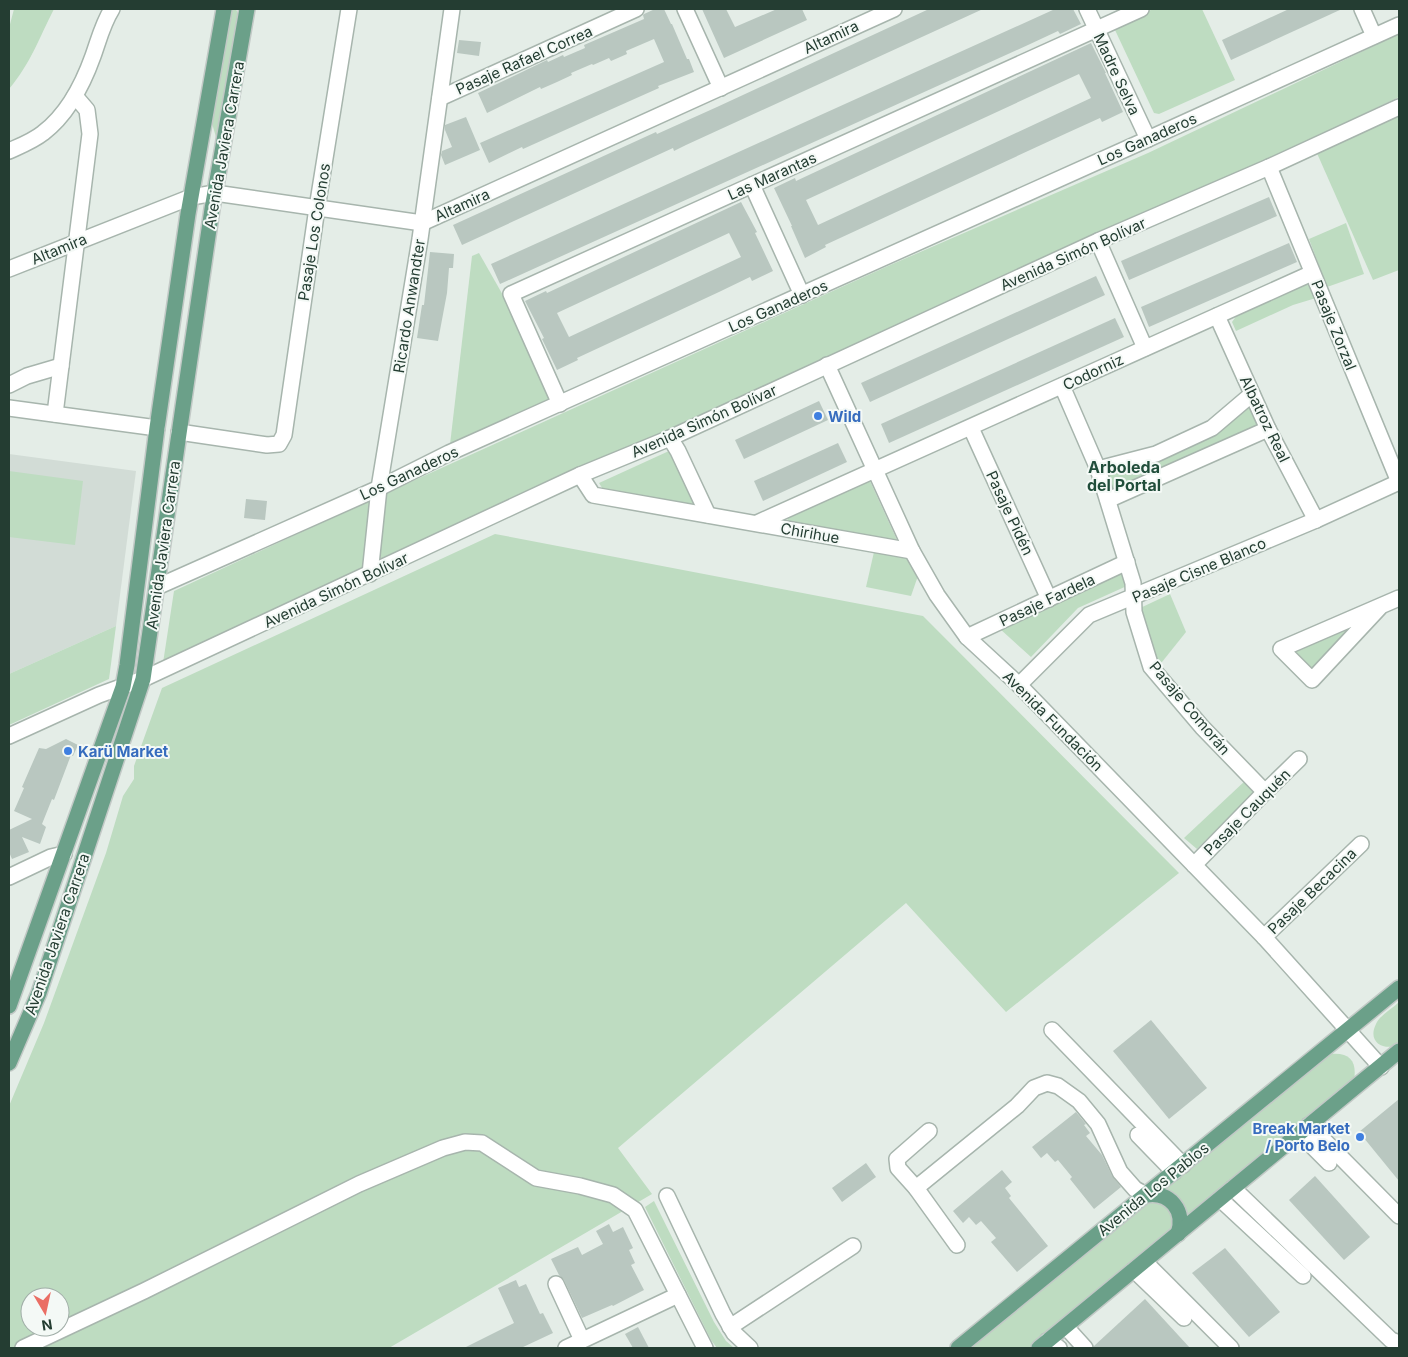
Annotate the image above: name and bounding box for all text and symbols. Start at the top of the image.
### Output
street label: Altamira [800,16,862,58]
street label: Pasaje Rafael Correa [453,21,595,99]
street label: Madre Selva [1090,30,1144,118]
street label: Avenida Javiera Carrera [200,60,248,230]
street label: Los Ganaderos [1094,109,1200,169]
street label: Las Marantas [725,148,819,204]
street label: Pasaje Los Colonos [294,162,334,302]
street label: Altamira [431,184,493,226]
street label: Avenida Simón Bolívar [997,213,1149,295]
street label: Altamira [28,229,90,269]
street label: Ricardo Anwandter [389,237,429,374]
street label: Los Ganaderos [725,276,831,336]
street label: Pasaje Zorzal [1307,277,1361,373]
street label: Codorniz [1060,350,1126,394]
street label: Albatroz Real [1236,373,1294,465]
street label: Avenida Simón Bolívar [628,380,780,462]
place label: Wild [828,407,861,426]
marker: Wild [812,410,824,422]
street label: Los Ganaderos [357,442,461,504]
district label: Arboleda del Portal [1087,457,1161,495]
street label: Avenida Javiera Carrera [142,460,184,630]
street label: Pasaje Pidén [982,468,1038,558]
street label: Chirihue [779,518,841,548]
street label: Pasaje Cisne Blanco [1129,533,1269,607]
street label: Avenida Simón Bolívar [261,548,412,632]
street label: Pasaje Fardela [996,570,1098,630]
street label: Pasaje Comorán [1145,657,1235,759]
street label: Avenida Fundación [999,667,1107,775]
place label: Karü Market [78,742,169,761]
marker: Karü Market [62,745,74,757]
street label: Pasaje Cauquén [1200,765,1294,859]
street label: Pasaje Becacina [1264,844,1360,938]
street label: Avenida Javiera Carrera [20,851,94,1017]
place label: Break Market / Porto Belo [1252,1119,1351,1155]
marker: Break Market / Porto Belo [1354,1131,1366,1143]
street label: Avenida Los Pablos [1093,1138,1213,1240]
north arrow [20,1287,70,1337]
text: N [41,1316,54,1335]

